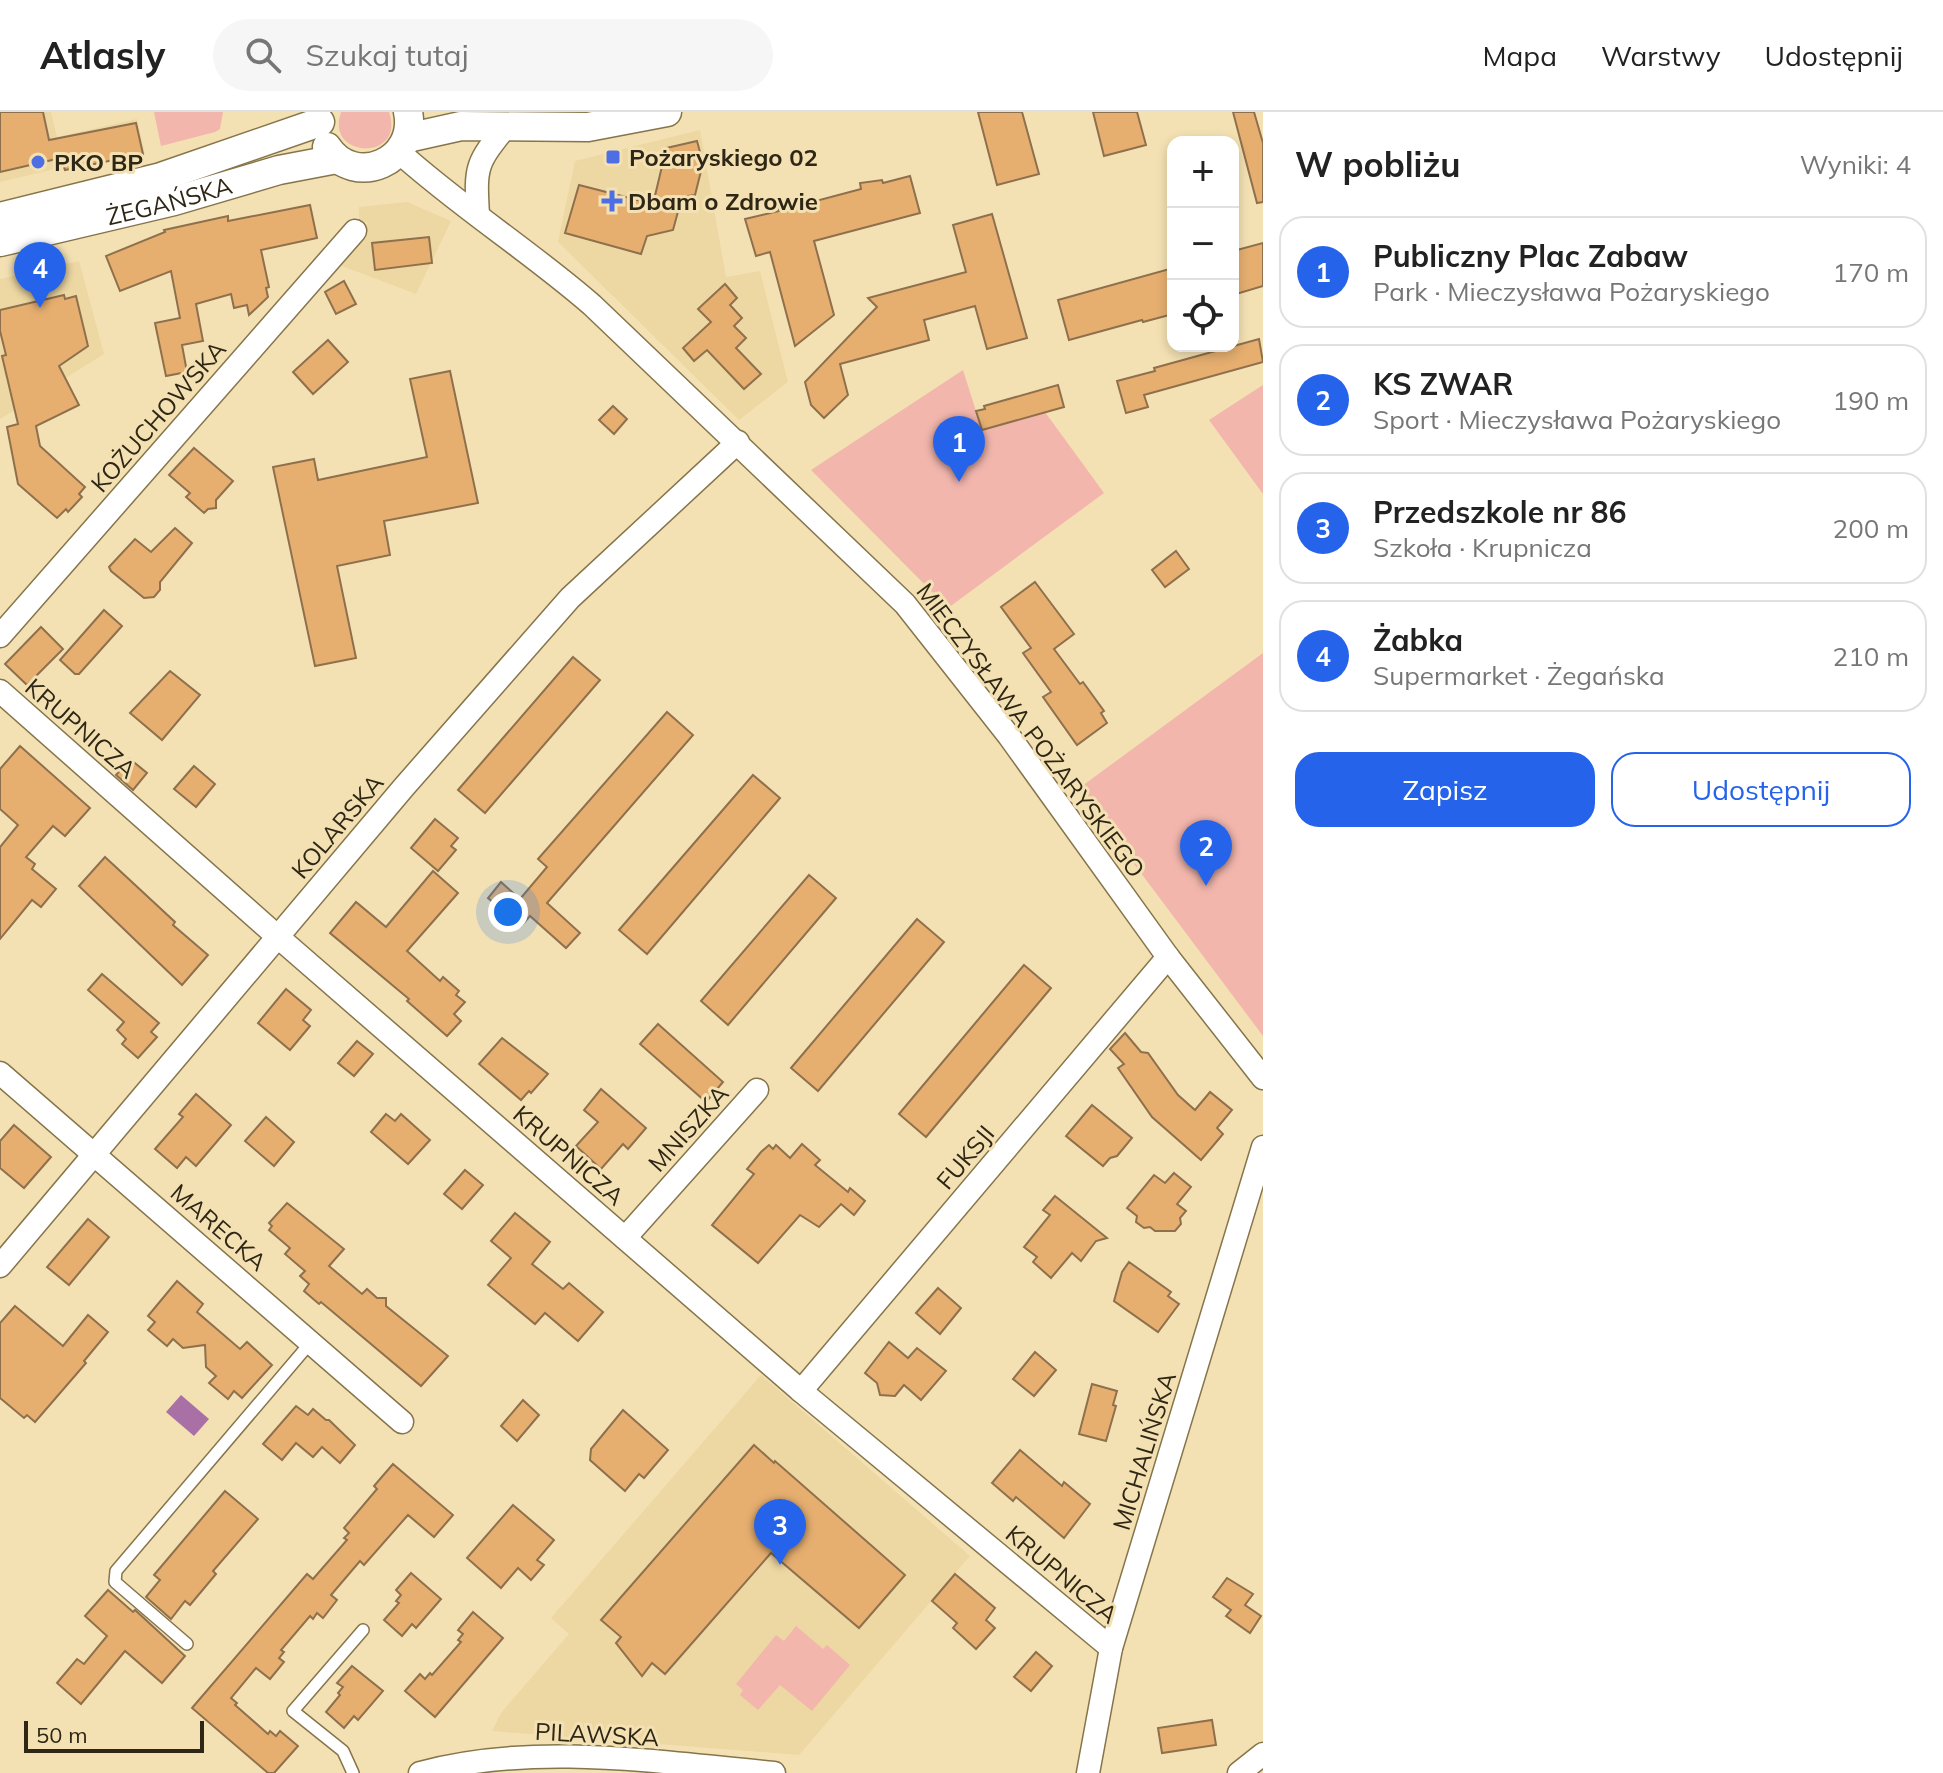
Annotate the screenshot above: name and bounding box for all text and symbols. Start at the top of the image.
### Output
search box [213,19,773,91]
text: Atlasly [40,31,165,79]
icon: search [241,33,285,77]
text: Szukaj tutaj [305,36,469,74]
text: Mapa [1483,38,1557,73]
text: Warstwy [1601,38,1721,73]
text: Udostępnij [1765,38,1903,73]
map controls [1167,136,1239,352]
button: + [1167,136,1239,208]
place label: Pożaryskiego 02 [629,142,818,172]
text: W pobliżu [1295,143,1461,186]
place label: PKO BP [54,147,143,177]
marker: Pożaryskiego 02 [604,148,622,166]
text: Wyniki: 4 [1800,148,1911,181]
marker: PKO BP [29,153,47,171]
street label: ŻEGAŃSKA [103,170,236,231]
place label: Dbam o Zdrowie [628,186,818,216]
marker: Dbam o Zdrowie [603,192,621,210]
button: − [1167,208,1239,280]
text: Publiczny Plac Zabaw [1373,237,1688,275]
pin: 4 [14,242,66,308]
text: 1 [1315,256,1331,289]
text: 170 m [1833,256,1909,289]
text: Park · Mieczysława Pożaryskiego [1373,275,1770,308]
button: locate [1167,280,1239,352]
street label: KOŻUCHOWSKA [84,334,232,498]
text: KS ZWAR [1373,365,1513,403]
text: 2 [1315,384,1331,417]
text: 190 m [1833,384,1909,417]
text: Sport · Mieczysława Pożaryskiego [1373,403,1781,436]
pin: 1 [933,416,985,482]
text: Przedszkole nr 86 [1373,493,1626,531]
text: 3 [1315,512,1331,545]
text: 200 m [1833,512,1909,545]
text: Szkoła · Krupnicza [1373,531,1592,564]
street label: MIECZYSŁAWA POŻARYSKIEGO [910,577,1152,883]
text: Żabka [1373,621,1463,659]
text: 4 [1315,640,1331,673]
text: 210 m [1833,640,1909,673]
text: Supermarket · Żegańska [1373,659,1665,692]
street label: KRUPNICZA [19,672,143,785]
button: Zapisz [1295,752,1595,827]
button: Udostępnij [1611,752,1911,827]
street label: KOLARSKA [285,767,390,884]
pin: 2 [1180,820,1232,886]
your location [488,892,528,932]
street label: MNISZKA [641,1078,735,1177]
street label: KRUPNICZA [507,1099,631,1212]
street label: FUKSJI [930,1119,1000,1195]
street label: MARECKA [165,1177,273,1277]
street label: MICHALIŃSKA [1106,1368,1182,1534]
pin: 3 [754,1499,806,1565]
street label: KRUPNICZA [1000,1518,1124,1630]
street label: PILAWSKA [534,1716,660,1752]
scale bar [24,1717,204,1753]
text: 50 m [36,1721,87,1749]

